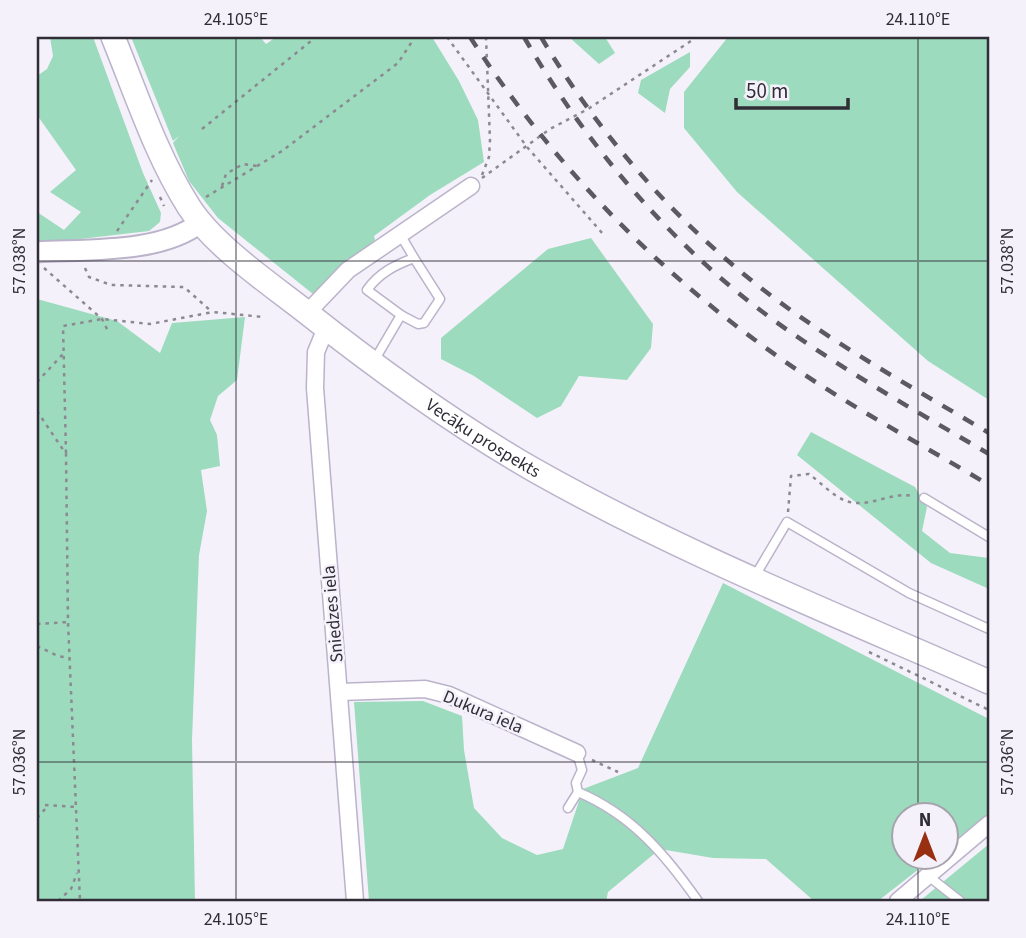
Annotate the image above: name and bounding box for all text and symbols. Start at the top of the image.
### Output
text: 24.105°E [204,7,268,32]
text: 24.110°E [886,7,950,32]
scale bar [736,66,848,110]
text: 50 m [746,76,788,106]
text: 57.038°N [7,228,32,294]
text: 57.038°N [995,228,1020,294]
street label: Vecāķu prospekts [421,392,545,484]
street label: Sniedzes iela [316,564,350,664]
street label: Dukura iela [439,684,527,740]
text: 57.036°N [7,729,32,795]
text: 57.036°N [995,729,1020,795]
north arrow [890,802,960,872]
text: N [919,807,931,834]
text: 24.105°E [204,907,268,932]
text: 24.110°E [886,907,950,932]

